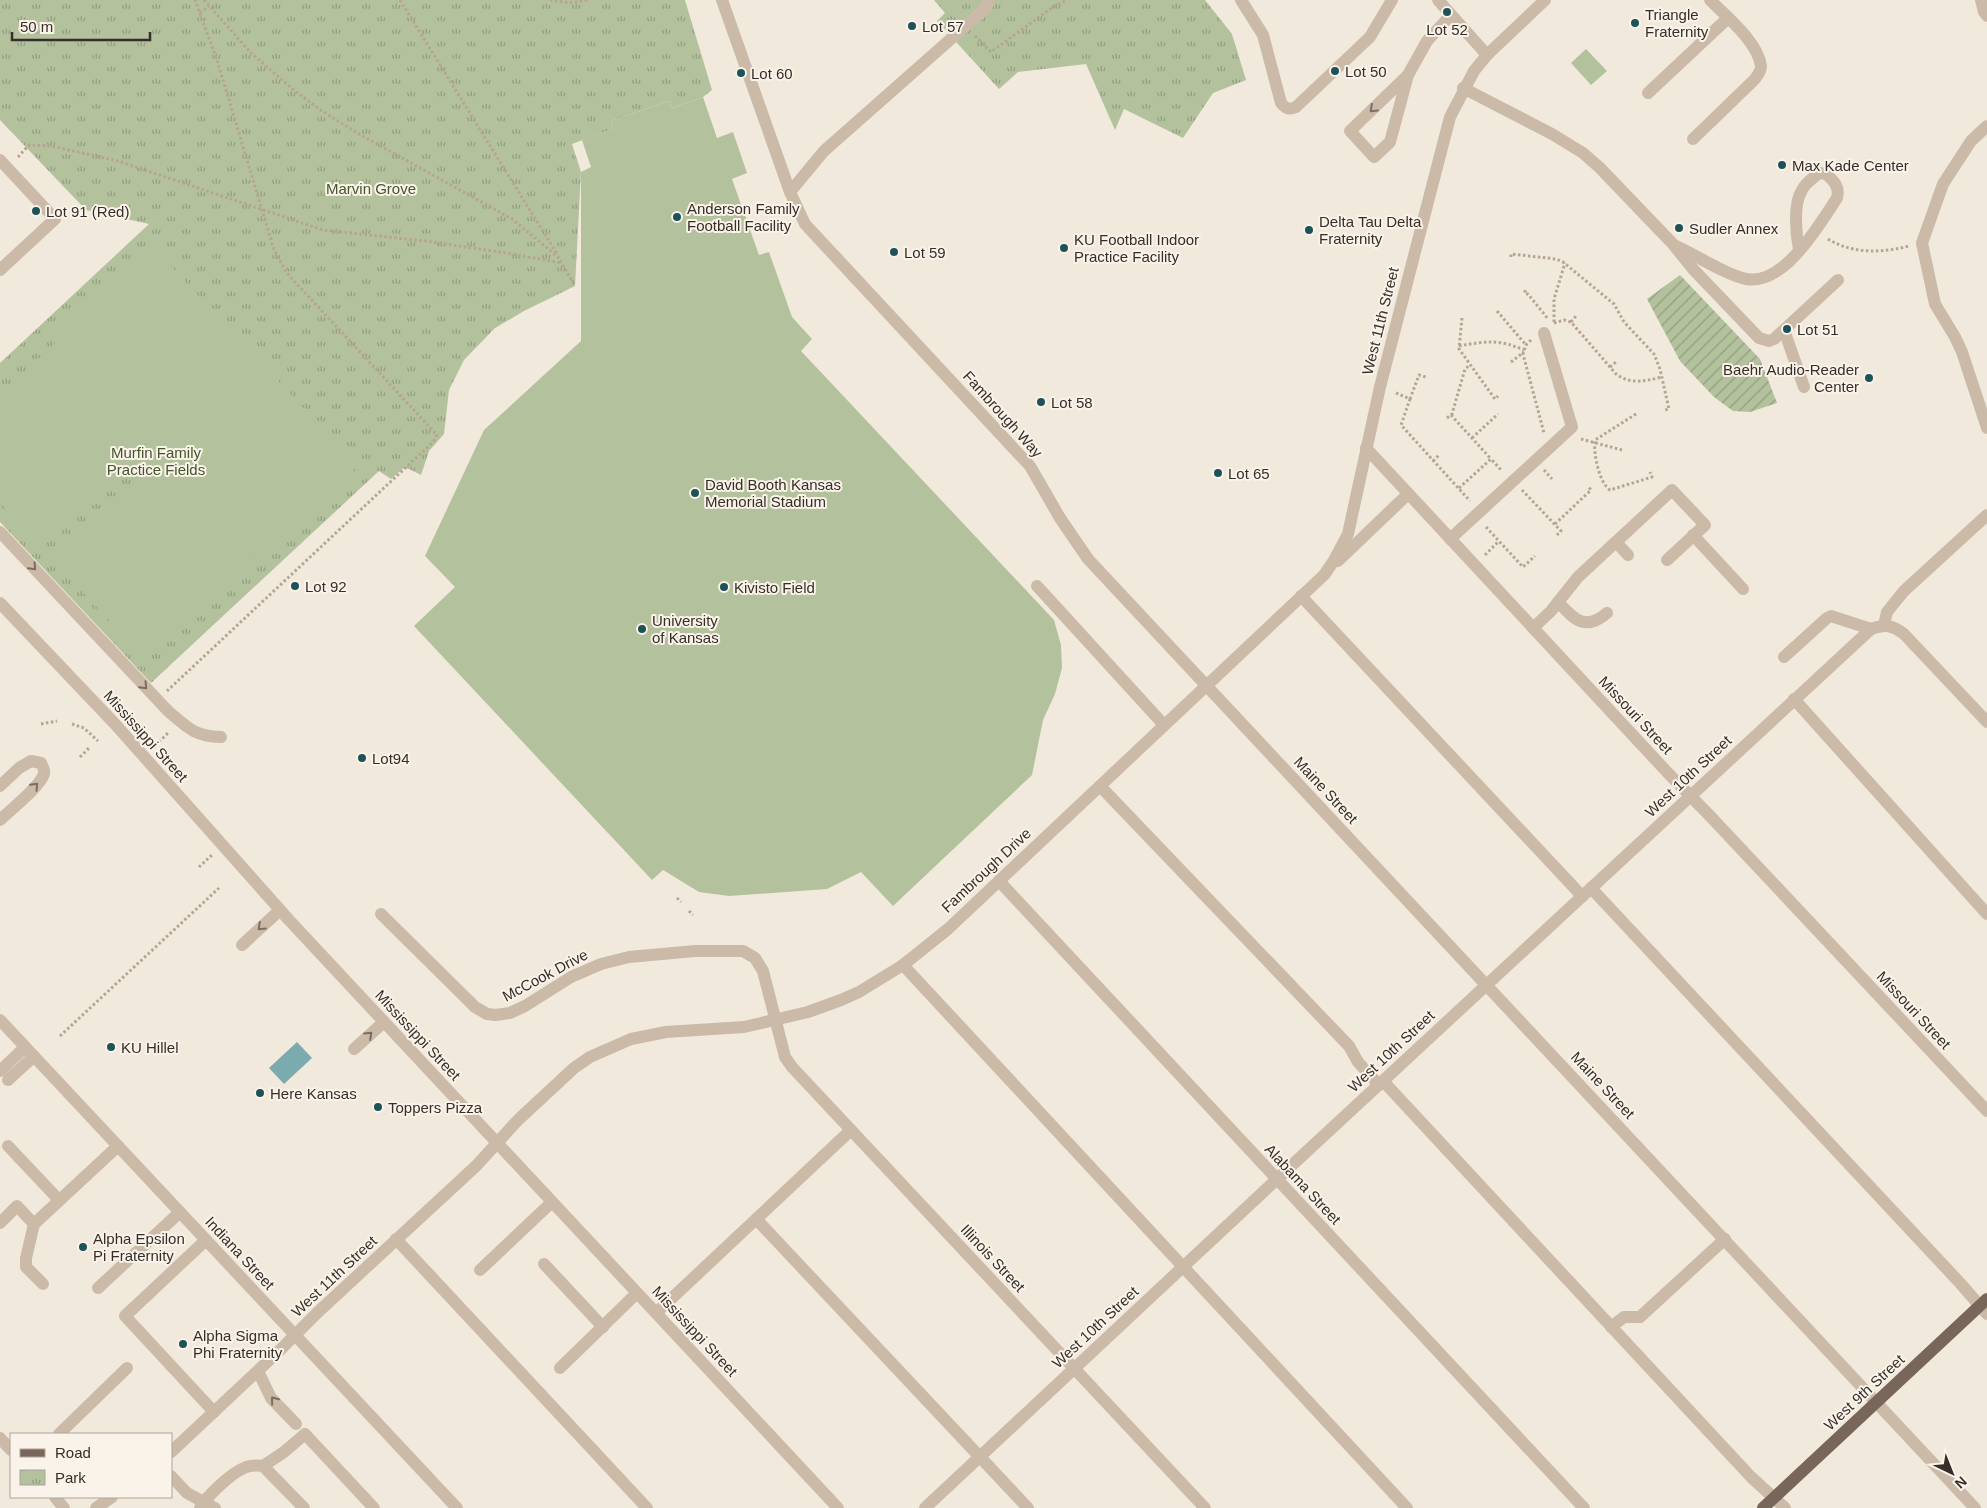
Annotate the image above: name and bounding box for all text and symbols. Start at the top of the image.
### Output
marker: Lot 52 [1441,6,1453,18]
place label: Triangle Fraternity [1645,6,1709,40]
scale bar [12,10,150,42]
marker: Triangle Fraternity [1629,17,1641,29]
text: 50 m [20,18,53,35]
place label: Lot 57 [922,18,964,35]
marker: Lot 57 [906,20,918,32]
place label: Lot 52 [1426,21,1468,38]
place label: Lot 50 [1345,63,1387,80]
place label: Lot 60 [751,65,793,82]
marker: Lot 50 [1329,65,1341,77]
marker: Lot 60 [735,67,747,79]
one-way arrow [1370,103,1379,112]
place label: Max Kade Center [1792,157,1909,174]
marker: Max Kade Center [1776,159,1788,171]
park label: Marvin Grove [326,180,416,197]
place label: Anderson Family Football Facility [687,200,800,234]
place label: Lot 91 (Red) [46,203,129,220]
marker: Lot 91 (Red) [30,205,42,217]
marker: Anderson Family Football Facility [671,211,683,223]
place label: Delta Tau Delta Fraternity [1319,213,1422,247]
place label: Sudler Annex [1689,220,1779,237]
marker: Sudler Annex [1673,222,1685,234]
marker: Delta Tau Delta Fraternity [1303,224,1315,236]
place label: KU Football Indoor Practice Facility [1074,231,1199,265]
marker: KU Football Indoor Practice Facility [1058,242,1070,254]
place label: Lot 59 [904,244,946,261]
marker: Lot 59 [888,246,900,258]
street label: West 11th Street [1358,265,1402,377]
place label: Lot 51 [1797,321,1839,338]
marker: Lot 51 [1781,323,1793,335]
place label: Baehr Audio-Reader Center [1723,361,1859,395]
street label: Fambrough Way [960,367,1047,461]
marker: Baehr Audio-Reader Center [1863,372,1875,384]
place label: Lot 58 [1051,394,1093,411]
marker: Lot 58 [1035,396,1047,408]
park label: Murfin Family Practice Fields [107,444,205,478]
place label: Lot 65 [1228,465,1270,482]
marker: Lot 65 [1212,467,1224,479]
place label: David Booth Kansas Memorial Stadium [705,476,841,510]
marker: David Booth Kansas Memorial Stadium [689,487,701,499]
one-way arrow [27,562,36,571]
place label: Lot 92 [305,578,347,595]
place label: Kivisto Field [734,579,815,596]
marker: Lot 92 [289,580,301,592]
marker: Kivisto Field [718,581,730,593]
place label: University of Kansas [652,612,719,646]
marker: University of Kansas [636,623,648,635]
street label: Missouri Street [1596,673,1677,758]
one-way arrow [138,680,147,689]
street label: Mississippi Street [101,687,192,786]
street label: West 10th Street [1641,731,1735,820]
place label: Lot94 [372,750,410,767]
marker: Lot94 [356,752,368,764]
street label: Maine Street [1291,753,1362,828]
one-way arrow [29,783,38,792]
street label: Fambrough Drive [938,824,1034,916]
one-way arrow [258,921,267,930]
street label: McCook Drive [499,945,591,1005]
street label: Missouri Street [1874,968,1955,1053]
street label: Mississippi Street [372,987,465,1084]
street label: West 10th Street [1344,1006,1438,1095]
one-way arrow [364,1032,373,1041]
place label: KU Hillel [121,1039,179,1056]
marker: KU Hillel [105,1041,117,1053]
street label: Maine Street [1568,1048,1639,1123]
place label: Here Kansas [270,1085,357,1102]
marker: Here Kansas [254,1087,266,1099]
place label: Toppers Pizza [388,1099,483,1116]
marker: Toppers Pizza [372,1101,384,1113]
street label: Alabama Street [1262,1140,1345,1228]
street label: Indiana Street [202,1213,279,1294]
street label: Illinois Street [958,1221,1029,1296]
place label: Alpha Epsilon Pi Fraternity [93,1230,185,1264]
street label: West 11th Street [288,1232,381,1320]
marker: Alpha Epsilon Pi Fraternity [77,1241,89,1253]
street label: West 10th Street [1048,1282,1142,1371]
street label: Mississippi Street [649,1283,742,1380]
place label: Alpha Sigma Phi Fraternity [193,1327,283,1361]
marker: Alpha Sigma Phi Fraternity [177,1338,189,1350]
street label: West 9th Street [1820,1350,1908,1433]
one-way arrow [271,1396,280,1406]
legend [10,1433,172,1498]
text: Road [55,1444,91,1461]
north arrow [1927,1448,1977,1498]
text: Park [55,1469,86,1486]
text: N [1952,1473,1970,1492]

